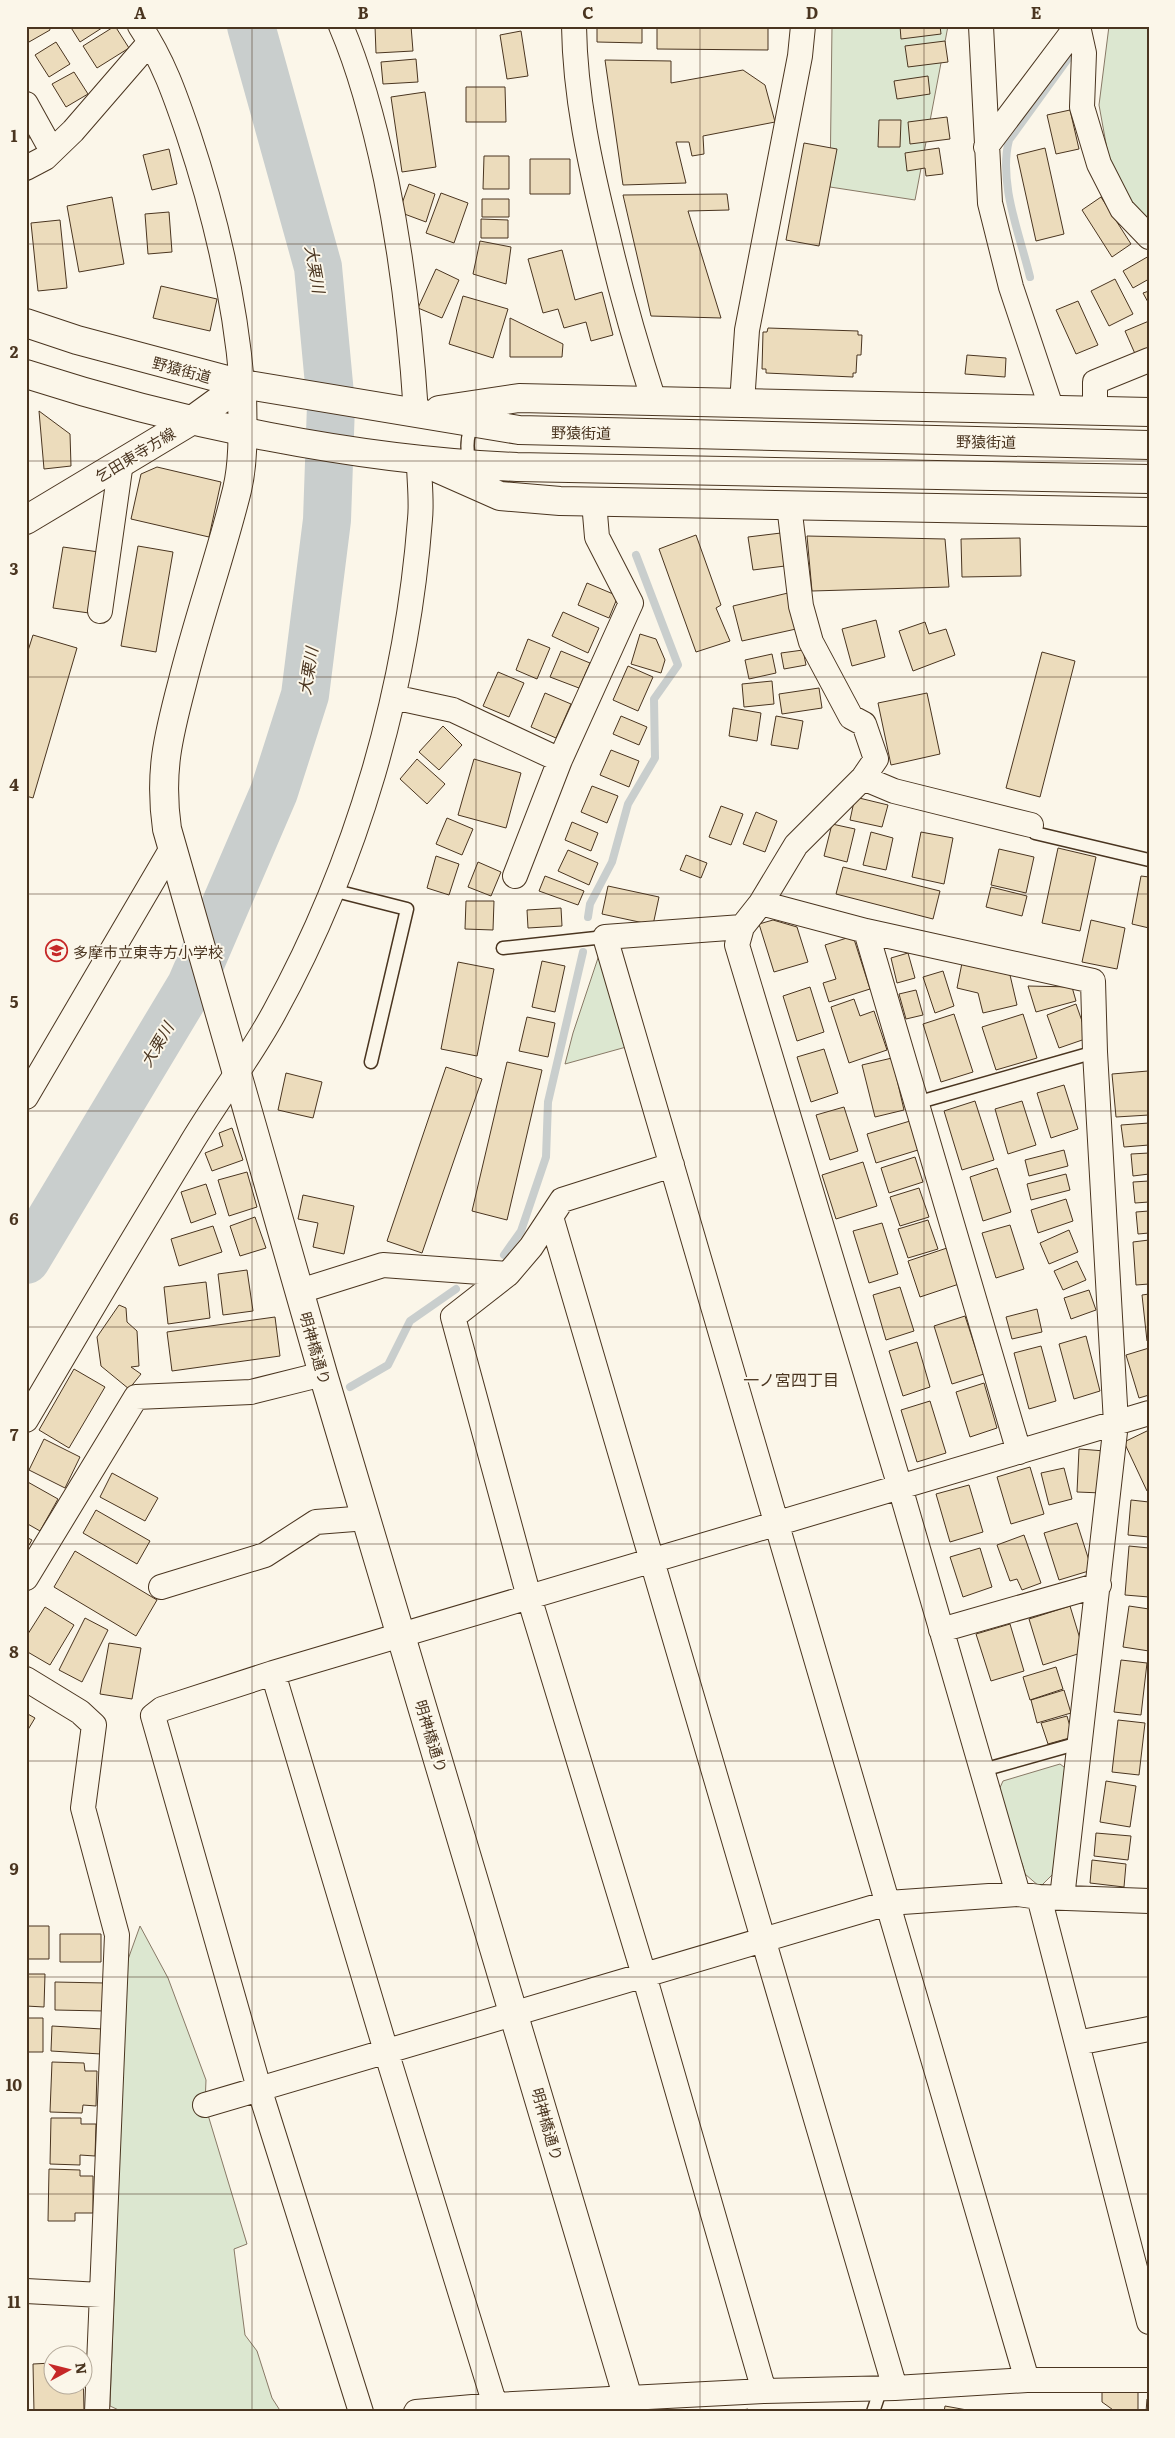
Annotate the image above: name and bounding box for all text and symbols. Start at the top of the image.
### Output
text: A [134,0,146,24]
text: B [357,0,369,24]
text: C [582,0,594,24]
text: D [806,0,818,24]
text: E [1031,0,1042,24]
text: 1 [11,123,18,147]
water label: 大栗川 [300,243,332,297]
text: 2 [10,339,19,363]
street label: 野猿街道 [150,350,214,388]
street label: 野猿街道 [551,420,611,444]
street label: 乞田東寺方線 [90,421,180,487]
street label: 野猿街道 [956,429,1016,453]
text: 3 [10,556,19,580]
water label: 大栗川 [291,643,323,697]
text: 4 [9,772,19,796]
school or university icon: 多摩市立東寺方小学校 [45,939,69,963]
place label: 多摩市立東寺方小学校 [73,940,223,963]
text: 5 [10,989,19,1013]
water label: 大栗川 [133,1016,180,1071]
text: 6 [9,1206,19,1230]
street label: 明神橋通り [295,1309,337,1387]
district label: 一ノ宮四丁目 [743,1367,839,1391]
text: 7 [10,1422,19,1446]
text: 8 [9,1639,19,1663]
street label: 明神橋通り [410,1697,454,1775]
text: 9 [9,1856,19,1880]
text: 10 [6,2072,22,2096]
street label: 明神橋通り [527,2085,569,2163]
text: 11 [7,2289,21,2313]
north arrow [42,2346,92,2396]
text: N [71,2361,93,2376]

